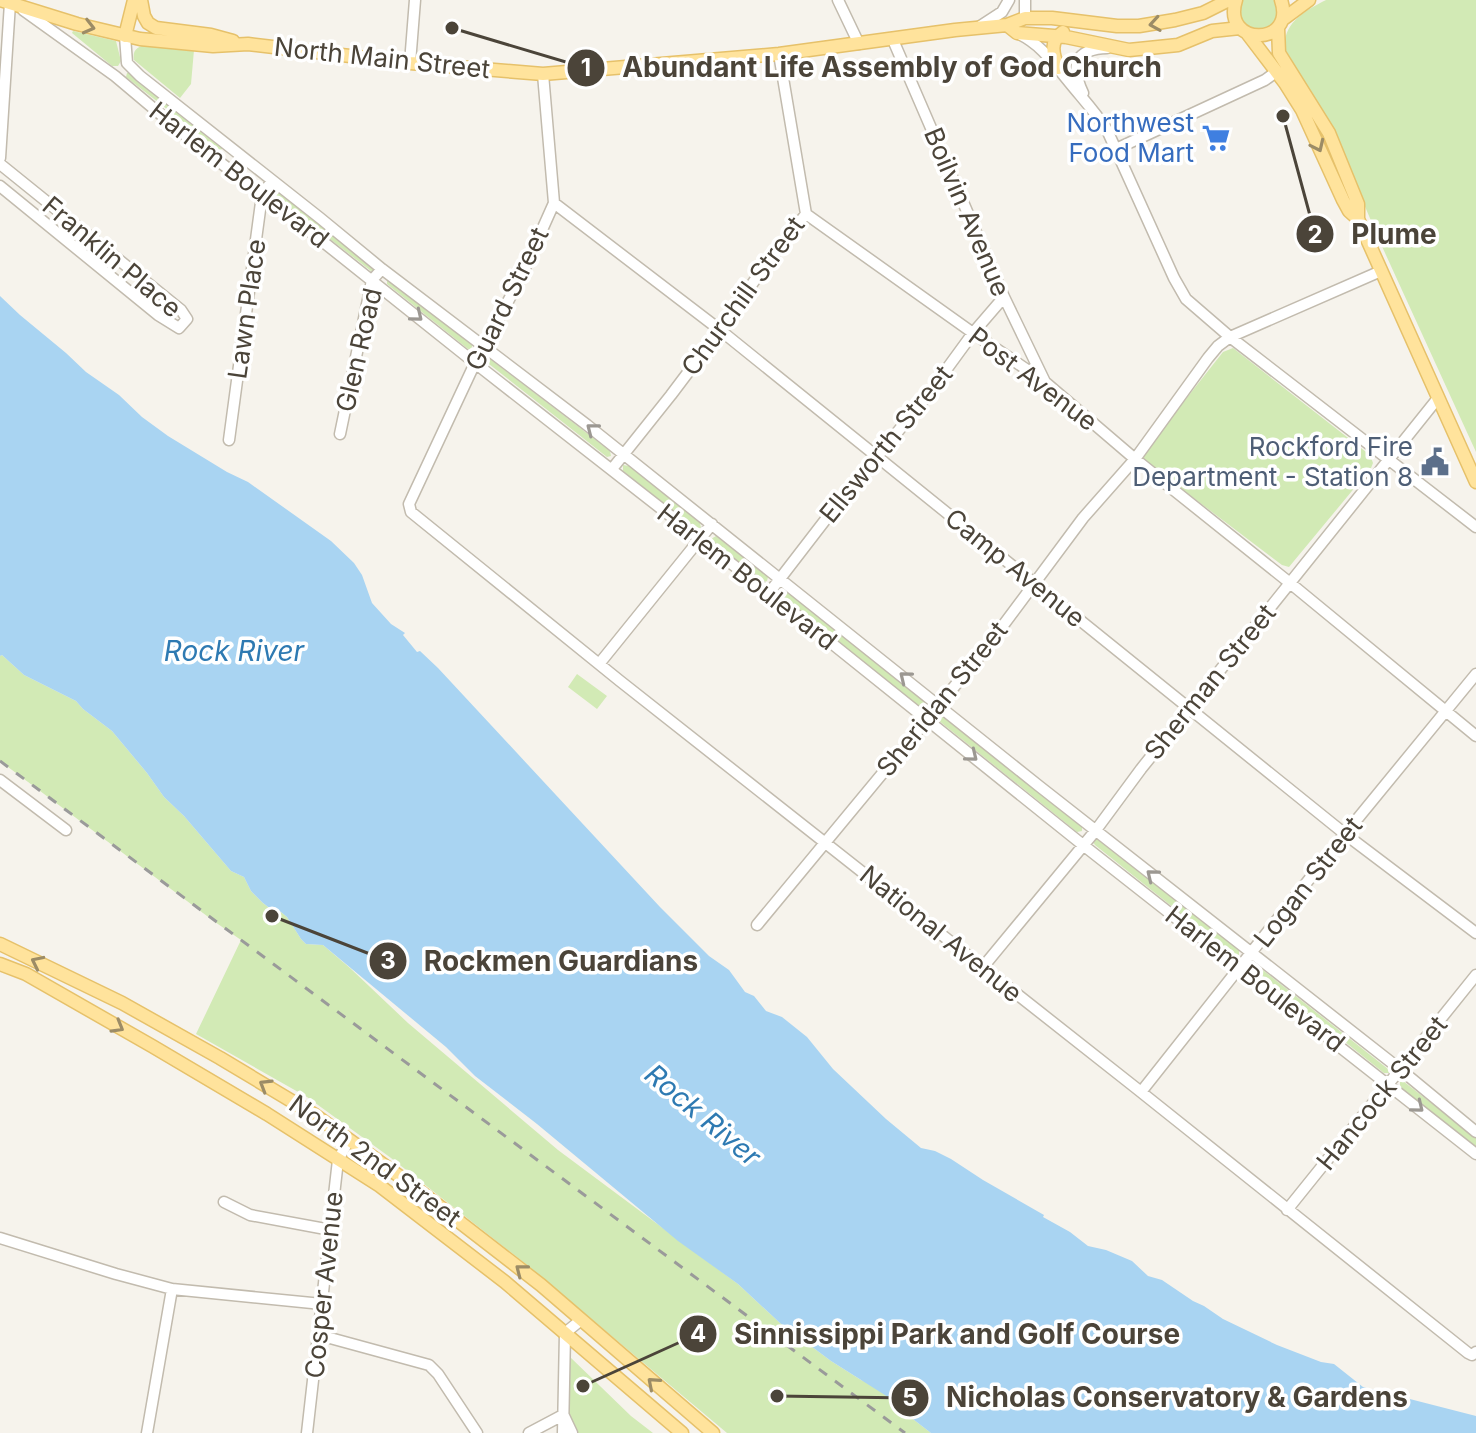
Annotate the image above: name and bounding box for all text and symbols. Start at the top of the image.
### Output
one-way arrow [1149,14,1162,31]
one-way arrow [82,17,96,34]
street label: North Main Street [273,31,492,84]
callout: Abundant Life Assembly of God Church [566,42,1178,94]
text: Abundant Life Assembly of God Church [622,50,1162,84]
text: 1 [581,53,591,82]
street label: Harlem Boulevard [143,95,335,254]
place label: Northwest Food Mart [1067,107,1194,168]
street label: Boilvin Avenue [918,123,1017,301]
supermarket icon: Northwest Food Mart [1201,123,1231,153]
one-way arrow [1308,138,1324,152]
street label: Franklin Place [37,190,188,324]
callout: Plume [1295,208,1453,260]
street label: Churchill Street [675,210,811,381]
text: Plume [1351,217,1437,251]
text: 2 [1307,220,1323,249]
street label: Guard Street [459,222,555,375]
street label: Lawn Place [221,237,272,381]
street label: Glen Road [329,285,388,415]
one-way arrow [408,307,423,321]
street label: Post Avenue [963,320,1104,437]
street label: Ellsworth Street [813,359,958,528]
one-way arrow [586,424,601,438]
place label: Rockford Fire Department - Station 8 [1132,431,1413,492]
public building icon: Rockford Fire Department - Station 8 [1420,447,1450,477]
street label: Harlem Boulevard [651,497,843,656]
street label: Camp Avenue [939,502,1091,633]
street label: Sherman Street [1138,598,1282,766]
street label: Sheridan Street [870,615,1014,782]
water label: Rock River [164,634,306,668]
one-way arrow [899,673,914,687]
one-way arrow [963,746,977,761]
street label: Logan Street [1247,810,1368,953]
street label: National Avenue [854,859,1029,1008]
one-way arrow [1146,870,1161,884]
street label: Harlem Boulevard [1159,899,1351,1058]
callout: Rockmen Guardians [368,935,714,987]
text: Rockmen Guardians [424,944,698,978]
text: 3 [380,946,396,975]
one-way arrow [30,956,45,971]
street label: Hancock Street [1310,1009,1453,1176]
one-way arrow [109,1017,124,1033]
water label: Rock River [638,1057,769,1174]
one-way arrow [259,1079,274,1095]
street label: North 2nd Street [284,1088,467,1233]
one-way arrow [1409,1098,1424,1112]
street label: Cosper Avenue [298,1190,349,1380]
one-way arrow [515,1265,530,1279]
callout: Sinnissippi Park and Golf Course [678,1308,1196,1360]
text: Sinnissippi Park and Golf Course [734,1317,1180,1351]
text: 4 [690,1319,706,1348]
callout: Nicholas Conservatory & Gardens [890,1372,1424,1424]
one-way arrow [648,1378,663,1392]
text: Nicholas Conservatory & Gardens [946,1380,1408,1414]
text: 5 [902,1383,918,1412]

